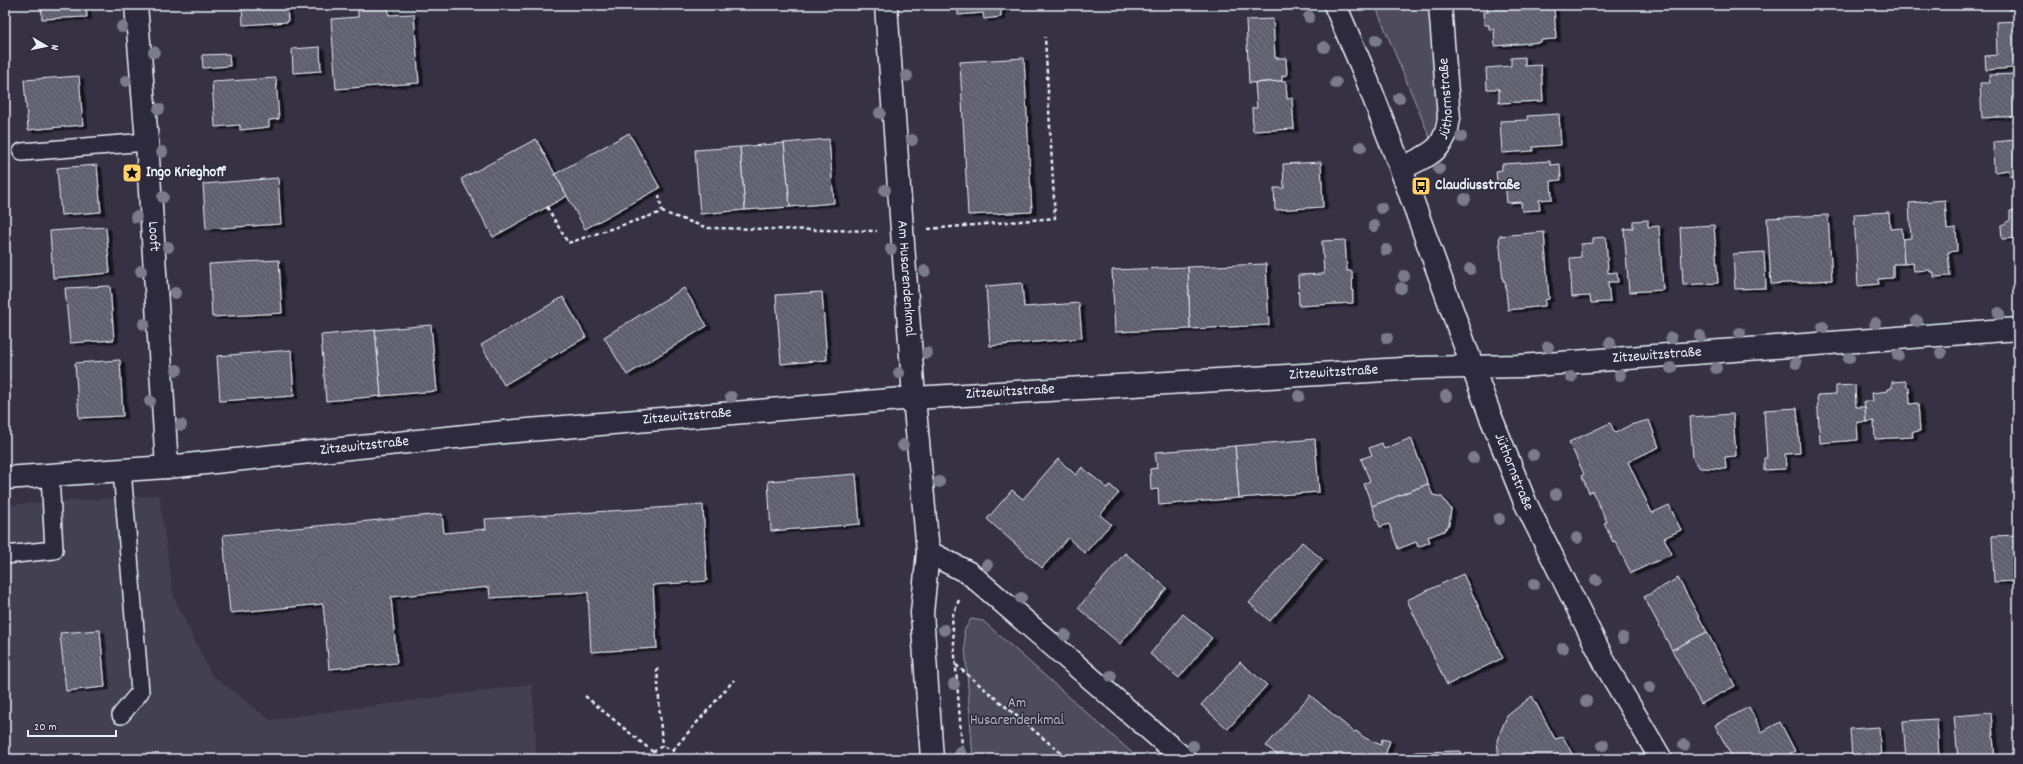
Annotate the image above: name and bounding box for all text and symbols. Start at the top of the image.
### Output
north arrow [26,26,66,66]
text: N [45,43,62,52]
street label: Jüthornstraße [1433,57,1460,143]
place icon: Ingo Krieghoff [121,162,143,184]
place label: Ingo Krieghoff [146,162,226,184]
bus stop icon: Claudiusstraße [1410,175,1432,197]
place label: Claudiusstraße [1435,175,1521,197]
street label: Am Husarendenkmal [890,220,921,338]
street label: Looft [141,221,165,253]
street label: Zitzewitzstraße [1612,342,1703,370]
street label: Zitzewitzstraße [1289,359,1379,387]
street label: Zitzewitzstraße [965,379,1056,406]
street label: Zitzewitzstraße [642,402,733,431]
street label: Jüthornstraße [1488,430,1539,515]
street label: Zitzewitzstraße [319,431,410,462]
park label: Am Husarendenkmal [970,693,1065,732]
scale bar [28,712,116,738]
text: 20 m [34,719,57,736]

